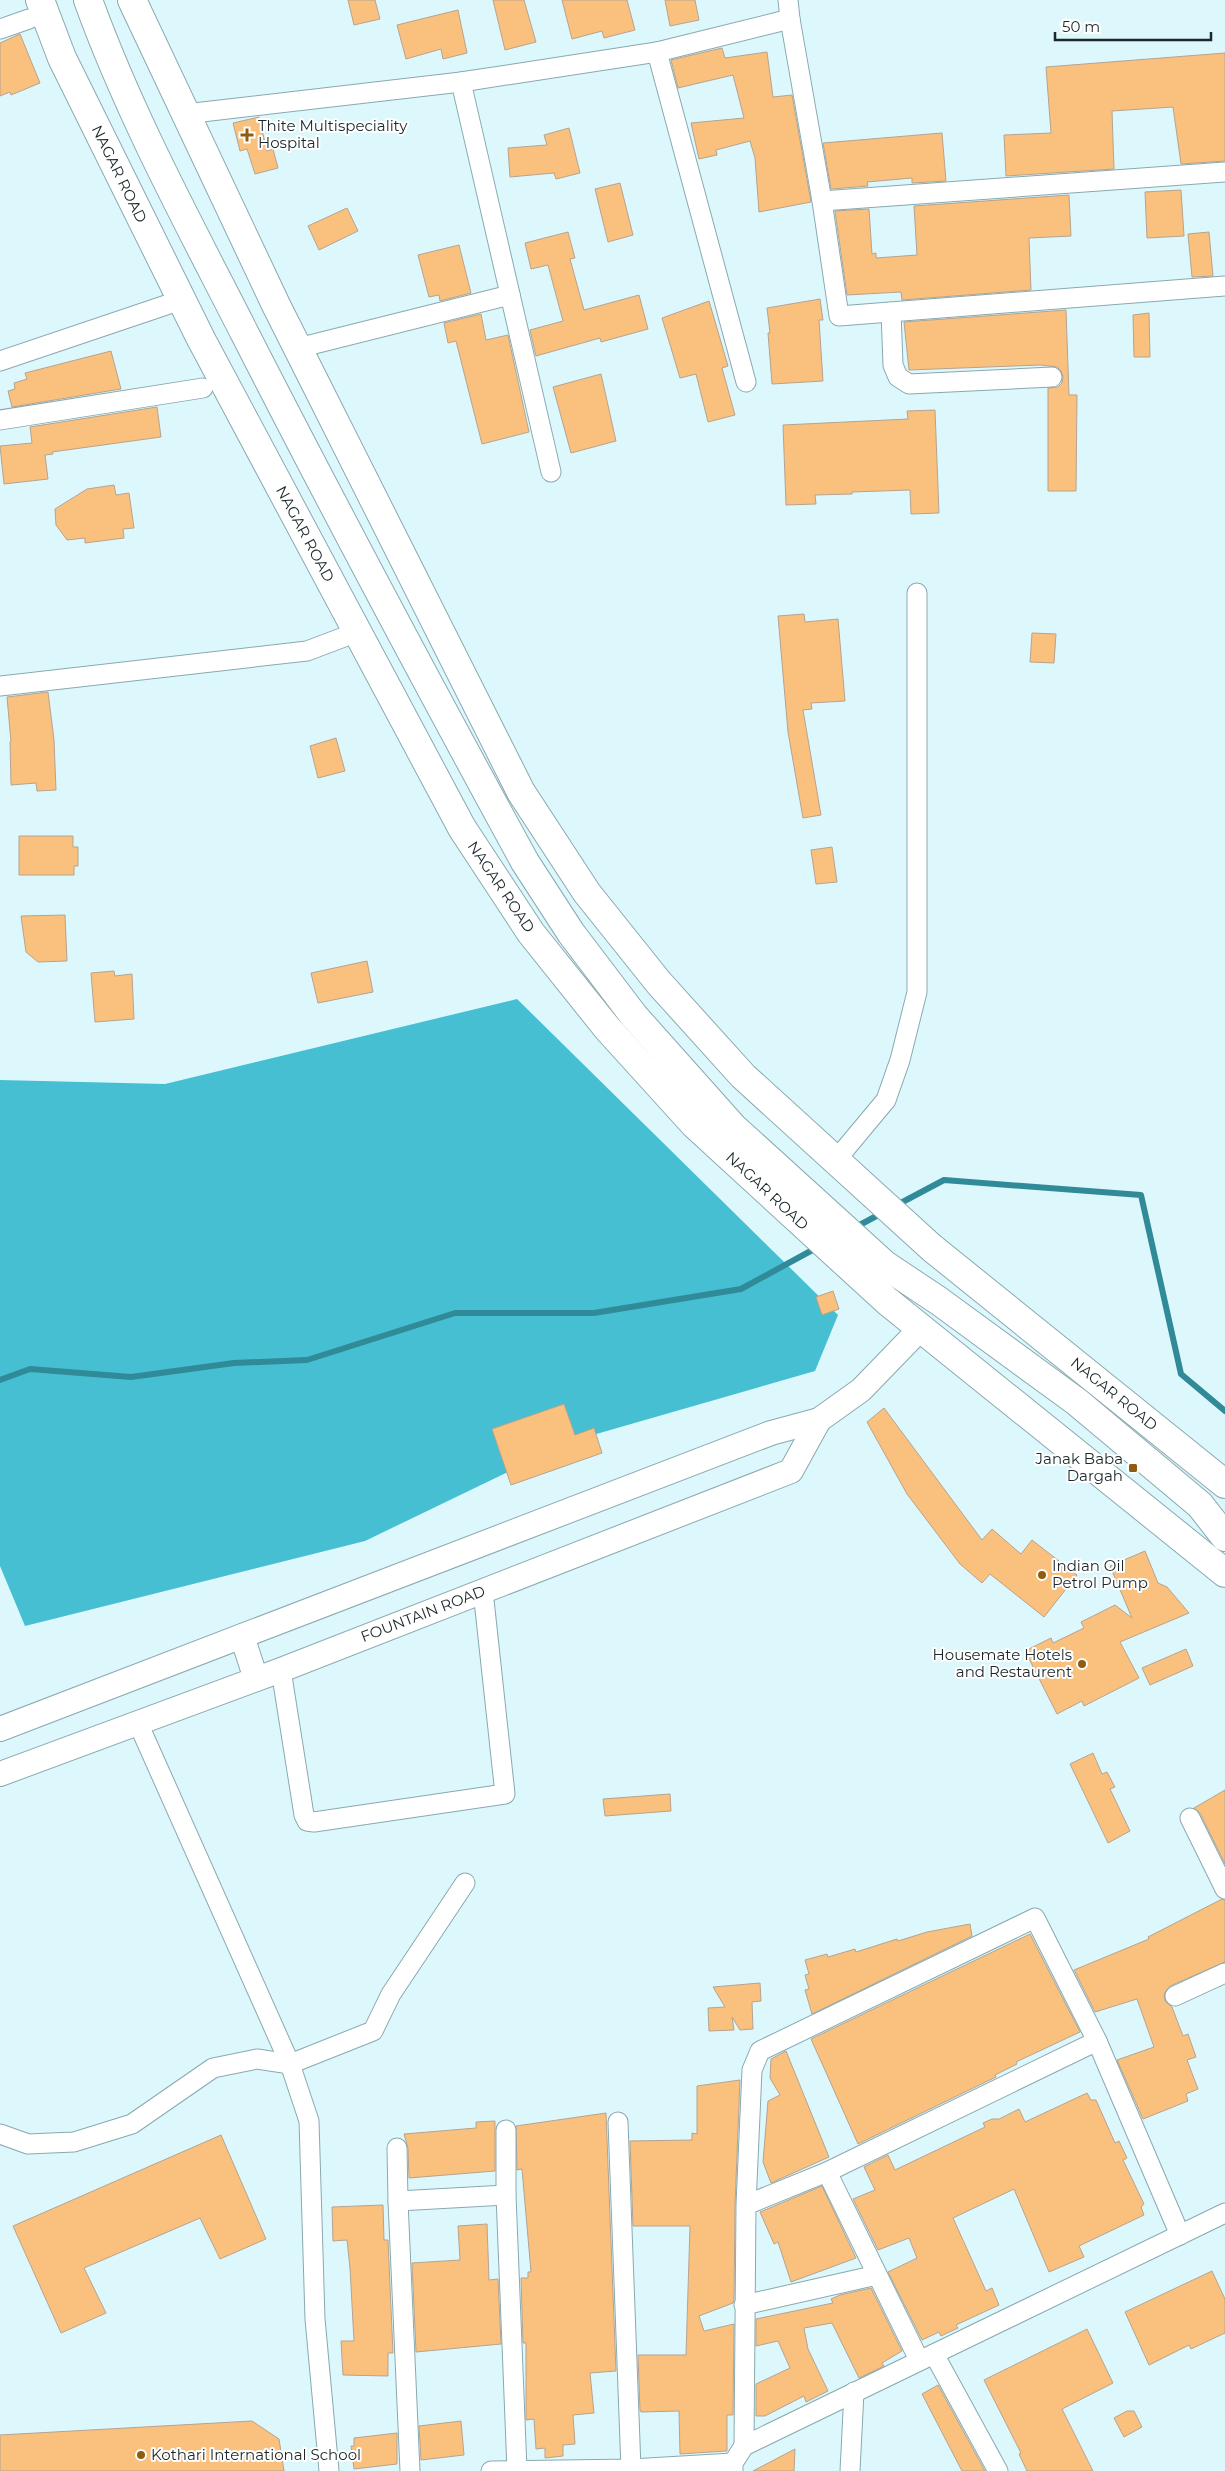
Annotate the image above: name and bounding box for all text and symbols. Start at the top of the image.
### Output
scale bar [1055,10,1211,42]
text: 50 m [1062,17,1100,36]
place label: Thite Multispeciality Hospital [258,116,408,152]
street label: NAGAR ROAD [88,122,151,226]
marker: Thite Multispeciality Hospital [240,128,254,142]
street label: NAGAR ROAD [272,482,339,585]
street label: NAGAR ROAD [464,837,539,936]
street label: NAGAR ROAD [722,1147,813,1234]
street label: NAGAR ROAD [1067,1353,1162,1434]
place label: Janak Baba Dargah [1035,1449,1123,1485]
marker: Janak Baba Dargah [1127,1462,1139,1474]
place label: Indian Oil Petrol Pump [1052,1556,1148,1592]
marker: Indian Oil Petrol Pump [1036,1569,1048,1581]
street label: FOUNTAIN ROAD [358,1581,488,1646]
place label: Housemate Hotels and Restaurent [933,1645,1072,1681]
marker: Housemate Hotels and Restaurent [1076,1658,1088,1670]
place label: Kothari International School [151,2445,361,2464]
marker: Kothari International School [135,2449,147,2461]

